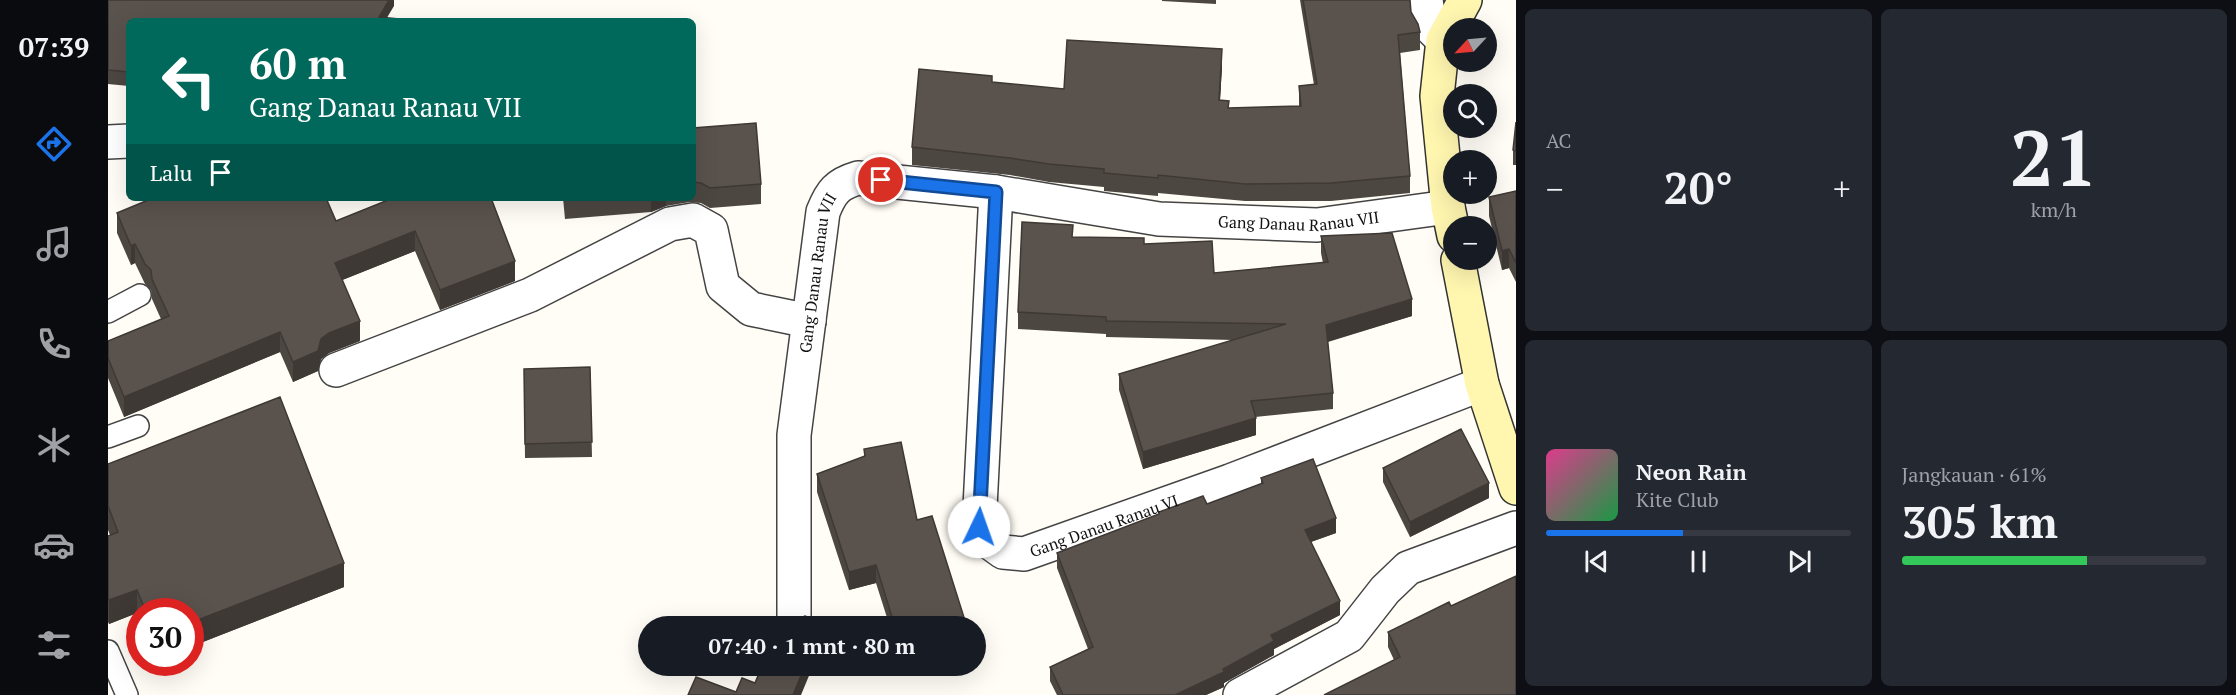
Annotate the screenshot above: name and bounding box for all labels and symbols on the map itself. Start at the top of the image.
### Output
north arrow [1443,18,1497,72]
pin [855,154,906,205]
street label: Gang Danau Ranau VII [794,188,841,354]
street label: Gang Danau Ranau VII [1218,206,1381,236]
street label: Gang Danau Ranau VI [1027,489,1181,562]
position arrow [947,495,1011,559]
speed limit sign: 30 [126,598,204,676]

